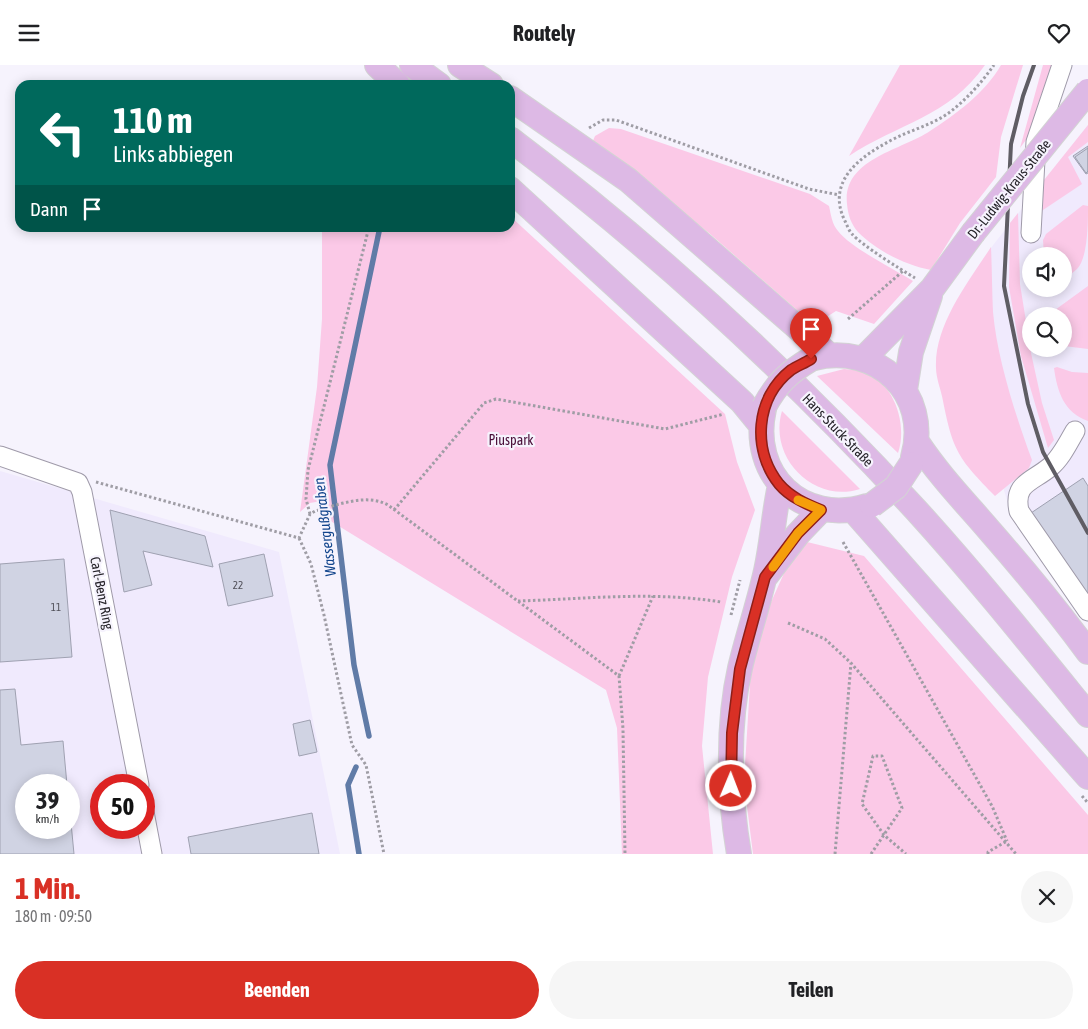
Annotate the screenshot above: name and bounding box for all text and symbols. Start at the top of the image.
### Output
icon: menu [15,19,43,47]
icon: heart [1045,19,1073,47]
text: Routely [513,20,575,46]
icon: left [30,100,95,165]
text: 110 m [113,100,192,140]
street label: Dr.-Ludwig-Kraus-Straße [964,136,1054,242]
text: Links abbiegen [113,141,234,167]
icon: arrive [78,195,106,223]
text: Dann [30,198,68,220]
map controls [1022,247,1072,357]
button: sound [1022,247,1072,297]
button: search [1022,307,1072,357]
pin [790,308,832,359]
icon: arrive [797,315,825,343]
street label: Hans-Stuck-Straße [799,390,877,470]
park label: Piuspark [489,432,533,448]
water label: Wassergußgraben [310,477,339,577]
street label: Carl-Benz Ring [87,555,117,631]
house number: 22 [233,579,243,591]
house number: 11 [51,601,61,613]
position arrow [704,759,756,811]
speed limit sign: 50 [90,774,155,839]
text: 39 [36,786,59,814]
text: km/h [36,812,59,826]
text: 1 Min. [15,871,80,905]
button: close [1021,871,1073,923]
text: 180 m · 09:50 [15,907,92,925]
button: Beenden [15,961,539,1019]
button: Teilen [549,961,1073,1019]

